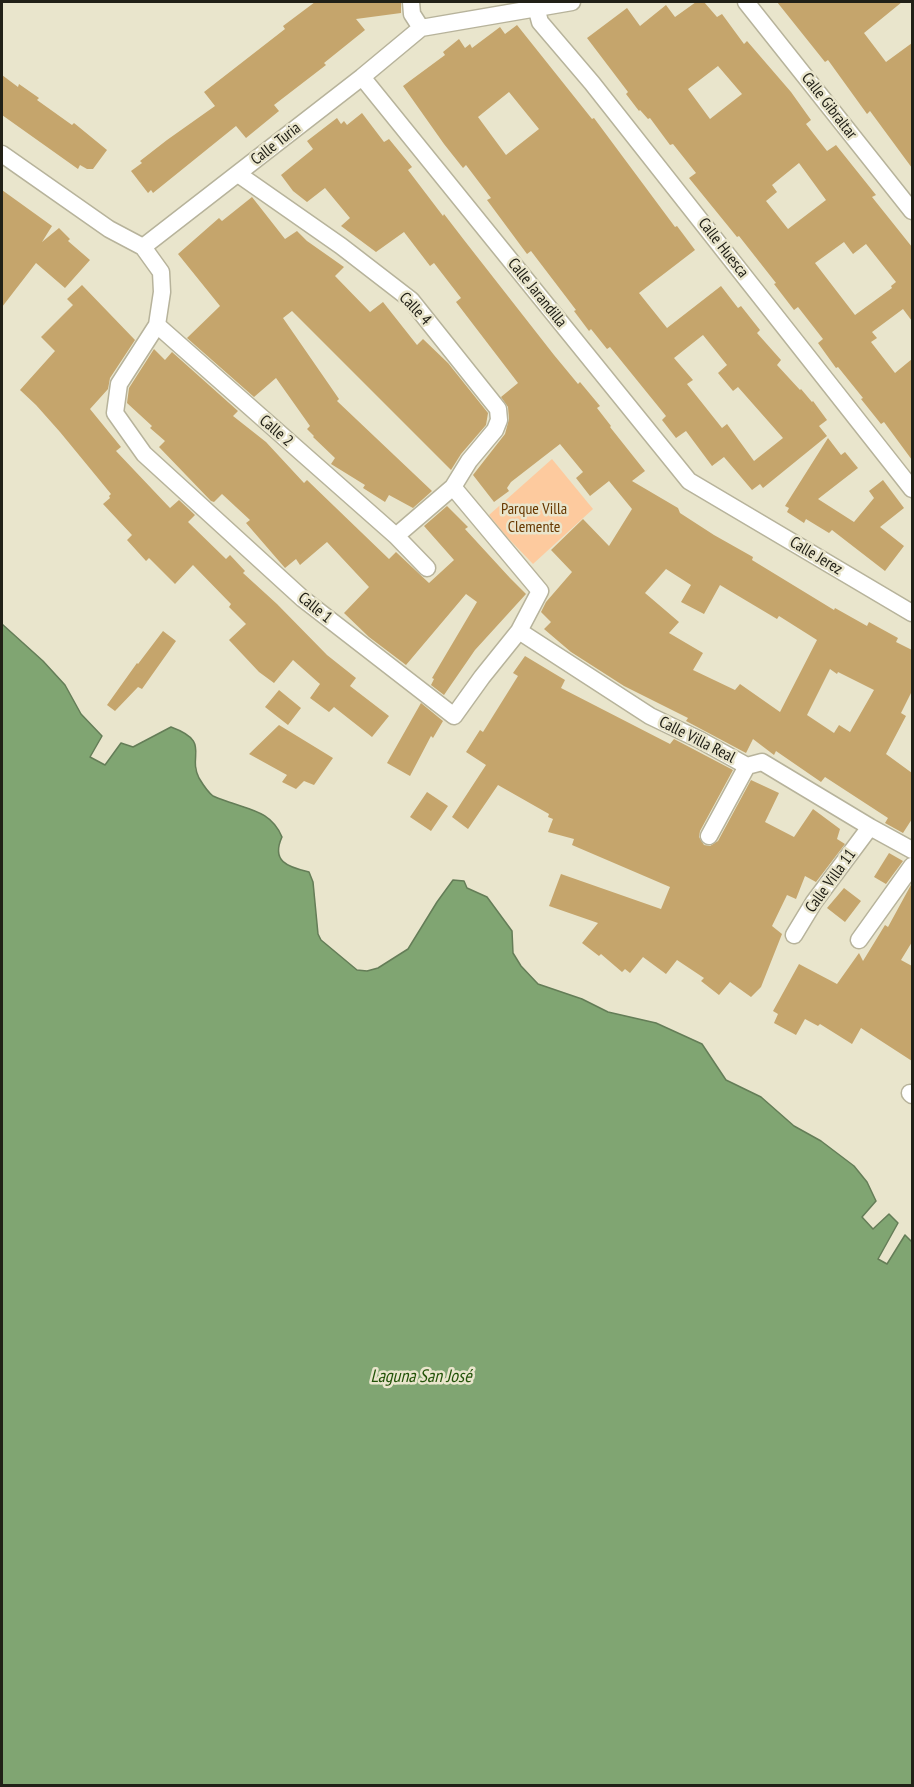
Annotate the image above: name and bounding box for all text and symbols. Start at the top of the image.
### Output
street label: Calle Gibraltar [797,69,861,143]
street label: Calle Turia [247,119,305,169]
street label: Calle Huesca [694,214,752,282]
street label: Calle Jarandilla [503,255,571,331]
street label: Calle 4 [395,288,435,330]
street label: Calle 2 [255,411,297,451]
park label: Parque Villa Clemente [501,499,567,537]
street label: Calle Jerez [786,533,846,579]
street label: Calle 1 [294,589,336,627]
street label: Calle Villa Real [656,713,738,767]
street label: Calle Villa 11 [802,846,860,916]
water label: Laguna San José [370,1366,472,1388]

